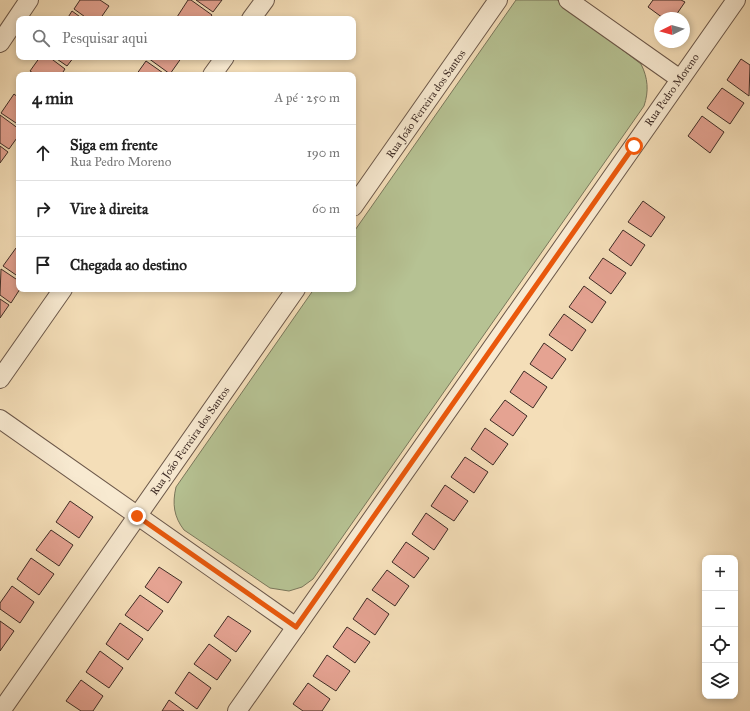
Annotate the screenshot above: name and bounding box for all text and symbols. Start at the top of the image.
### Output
north arrow [654,12,690,48]
search box [16,16,356,60]
icon: search [30,27,52,49]
text: Pesquisar aqui [62,29,148,47]
street label: Rua João Ferreira dos Santos [384,47,469,161]
street label: Rua Pedro Moreno [642,51,702,129]
text: 4 min [32,88,73,109]
text: A pé · 250 m [274,90,340,106]
text: Siga em frente [70,136,158,154]
route start [625,137,643,155]
icon: ahead [32,142,54,164]
text: 190 m [307,145,340,161]
text: Rua Pedro Moreno [70,154,171,170]
icon: right [32,198,54,220]
text: Vire à direita [70,200,148,218]
text: 60 m [312,201,340,217]
icon: arrive [32,254,54,276]
text: Chegada ao destino [70,256,187,274]
street label: Rua João Ferreira dos Santos [148,384,233,498]
route end [128,507,146,525]
map controls [702,555,738,699]
button: + [702,555,738,591]
button: − [702,591,738,627]
button: locate [702,627,738,663]
button: layers [702,663,738,699]

